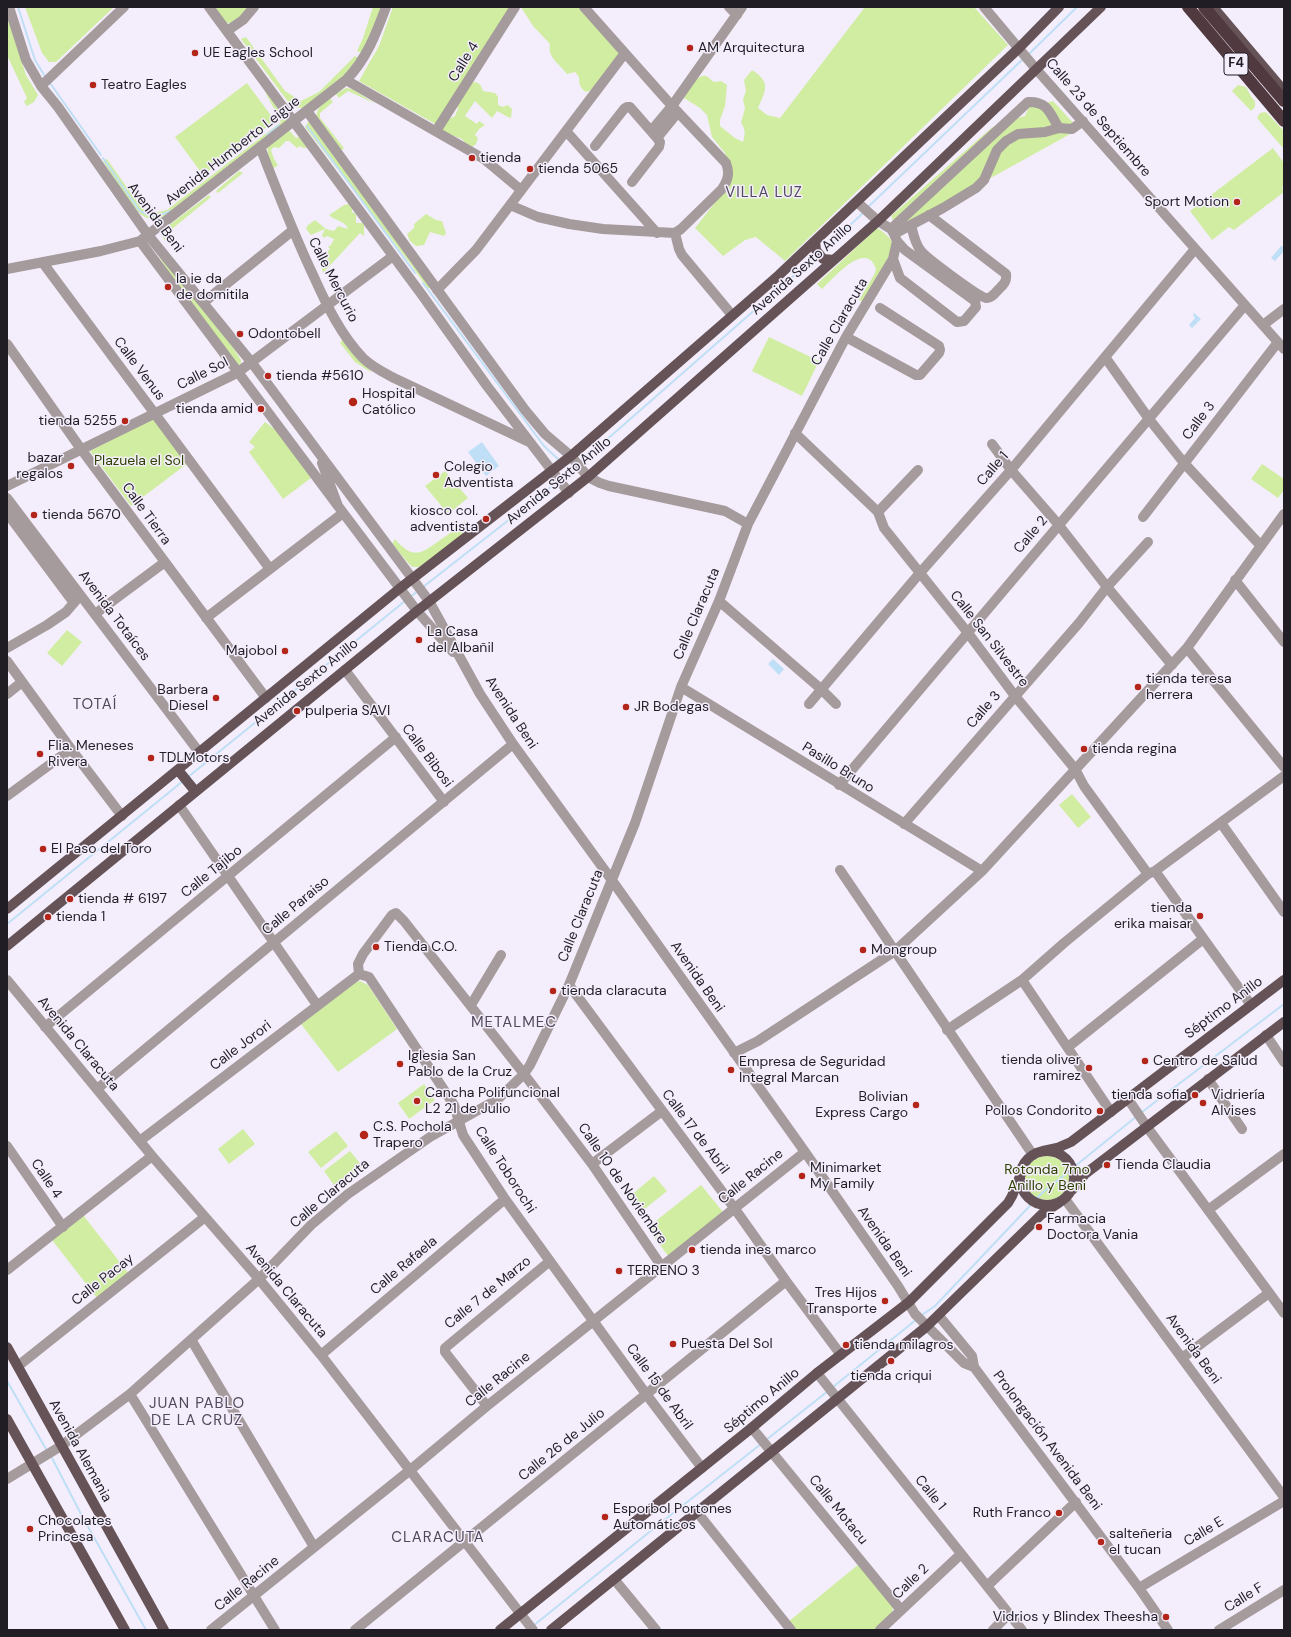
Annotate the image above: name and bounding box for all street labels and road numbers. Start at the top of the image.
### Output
street label: Calle 4 [445,39,483,85]
road number: F4 [1224,53,1248,75]
street label: Calle 23 de Septiembre [1042,55,1154,181]
street label: Avenida Humberto Leigue [162,93,304,209]
street label: Avenida Beni [123,180,187,256]
street label: Avenida Sexto Anillo [748,219,856,319]
street label: Calle Mercurio [304,235,362,325]
street label: Calle Claracuta [808,275,872,369]
street label: Calle Venus [110,334,168,404]
street label: Calle Sol [175,354,231,394]
street label: Calle 3 [1179,398,1219,444]
street label: Avenida Sexto Anillo [503,433,615,529]
street label: Calle 1 [974,448,1012,490]
street label: Calle Tierra [118,480,174,548]
street label: Calle 2 [1011,513,1051,557]
street label: Calle Claracuta [670,565,724,663]
street label: Avenida Totaíces [75,567,153,665]
street label: Calle San Silvestre [946,587,1032,691]
street label: Avenida Sexto Anillo [250,635,362,731]
street label: Avenida Beni [481,674,541,752]
street label: Calle 3 [963,688,1005,732]
street label: Calle Bibosi [398,721,456,791]
street label: Pasillo Bruno [799,739,877,797]
street label: Calle Tajibo [178,842,246,902]
street label: Calle Claracuta [555,867,607,965]
street label: Calle Paraiso [259,873,333,939]
street label: Avenida Beni [666,938,728,1016]
street label: Séptimo Anillo [1182,973,1266,1043]
street label: Avenida Claracuta [34,993,122,1095]
street label: Calle Jorori [207,1017,275,1075]
street label: Calle 17 de Abril [658,1086,732,1178]
street label: Calle 10 de Noviembre [574,1120,670,1248]
street label: Calle Toborochi [471,1123,539,1217]
street label: Calle Racine [715,1146,787,1208]
street label: Calle 4 [27,1156,65,1202]
street label: Calle Claracuta [287,1156,373,1232]
street label: Avenida Beni [853,1203,915,1281]
street label: Calle Rafaela [367,1233,441,1299]
street label: Avenida Claracuta [242,1240,330,1342]
street label: Calle Pacay [69,1251,137,1309]
street label: Calle 7 de Marzo [441,1253,535,1333]
street label: Avenida Beni [1162,1311,1224,1387]
street label: Calle 15 de Abril [622,1341,696,1433]
street label: Calle Racine [462,1349,534,1411]
street label: Séptimo Anillo [721,1365,803,1437]
street label: Prolongación Avenida Beni [989,1368,1105,1514]
street label: Avenida Alemania [45,1397,115,1505]
street label: Calle 26 de Julio [515,1405,609,1485]
street label: Calle Motacu [805,1472,871,1548]
street label: Calle 1 [911,1472,949,1514]
street label: Calle E [1181,1514,1227,1550]
street label: Calle Racine [211,1553,283,1615]
street label: Calle 2 [889,1561,933,1603]
street label: Calle F [1221,1579,1267,1617]

